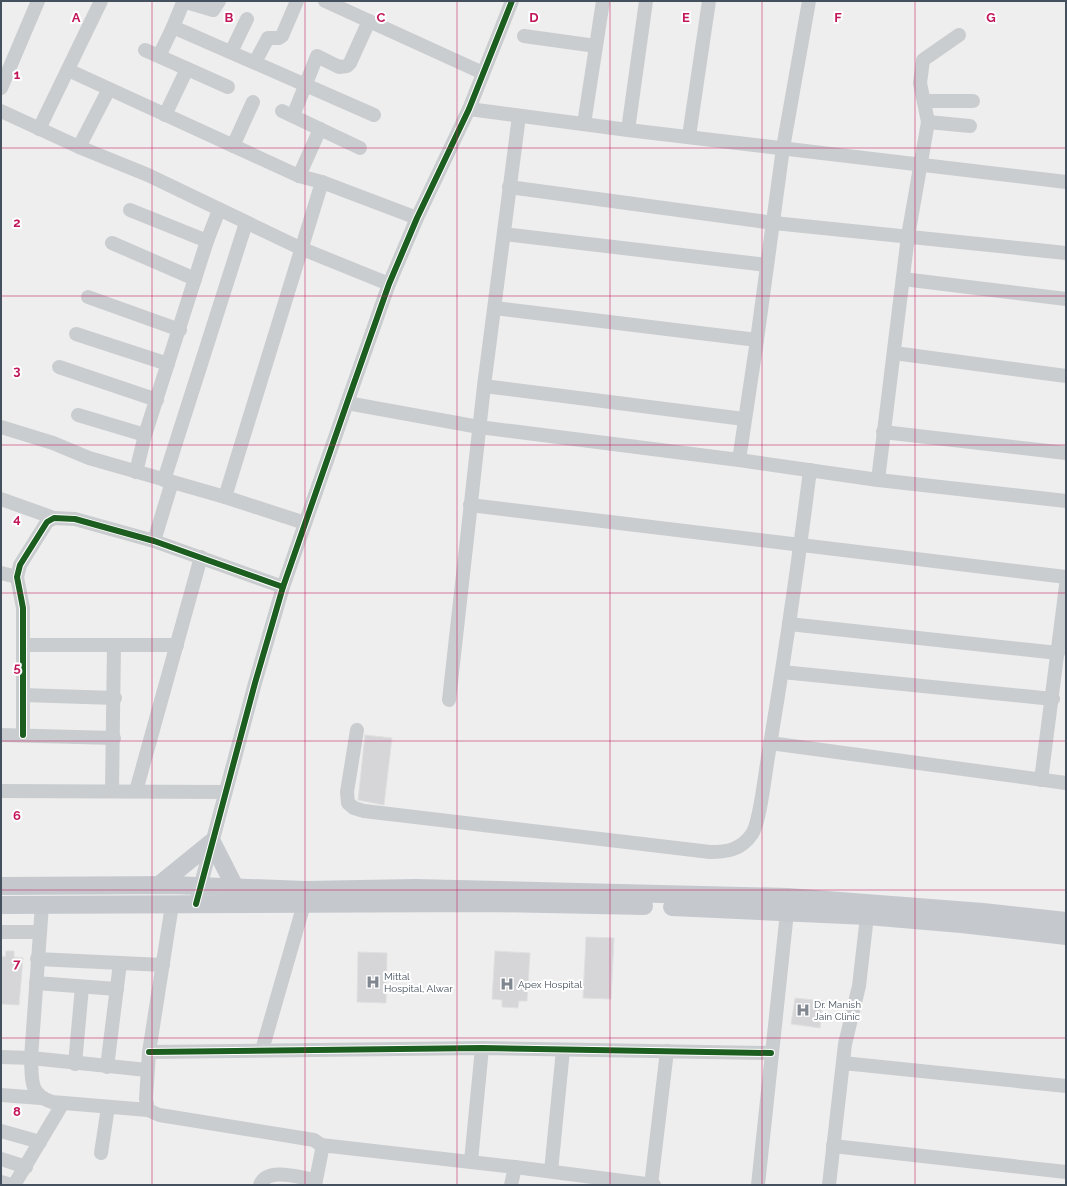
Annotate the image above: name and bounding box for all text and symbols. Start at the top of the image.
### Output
text: A [72,10,81,25]
text: B [225,10,234,25]
text: C [377,10,386,25]
text: D [529,10,539,25]
text: E [682,10,690,25]
text: F [834,10,842,25]
text: G [986,10,996,25]
text: 1 [14,67,21,82]
text: 2 [13,215,21,230]
text: 3 [13,363,21,378]
text: 4 [13,511,21,526]
text: 5 [13,660,21,675]
text: 6 [13,808,21,823]
text: 7 [13,956,21,971]
place label: Mittal Hospital, Alwar [384,971,453,994]
hospital icon: Mittal Hospital, Alwar [365,974,381,990]
hospital icon: Apex Hospital [499,976,515,992]
place label: Apex Hospital [518,979,582,990]
place label: Dr. Manish Jain Clinic [814,999,861,1022]
hospital icon: Dr. Manish Jain Clinic [795,1002,811,1018]
text: 8 [13,1104,21,1119]

